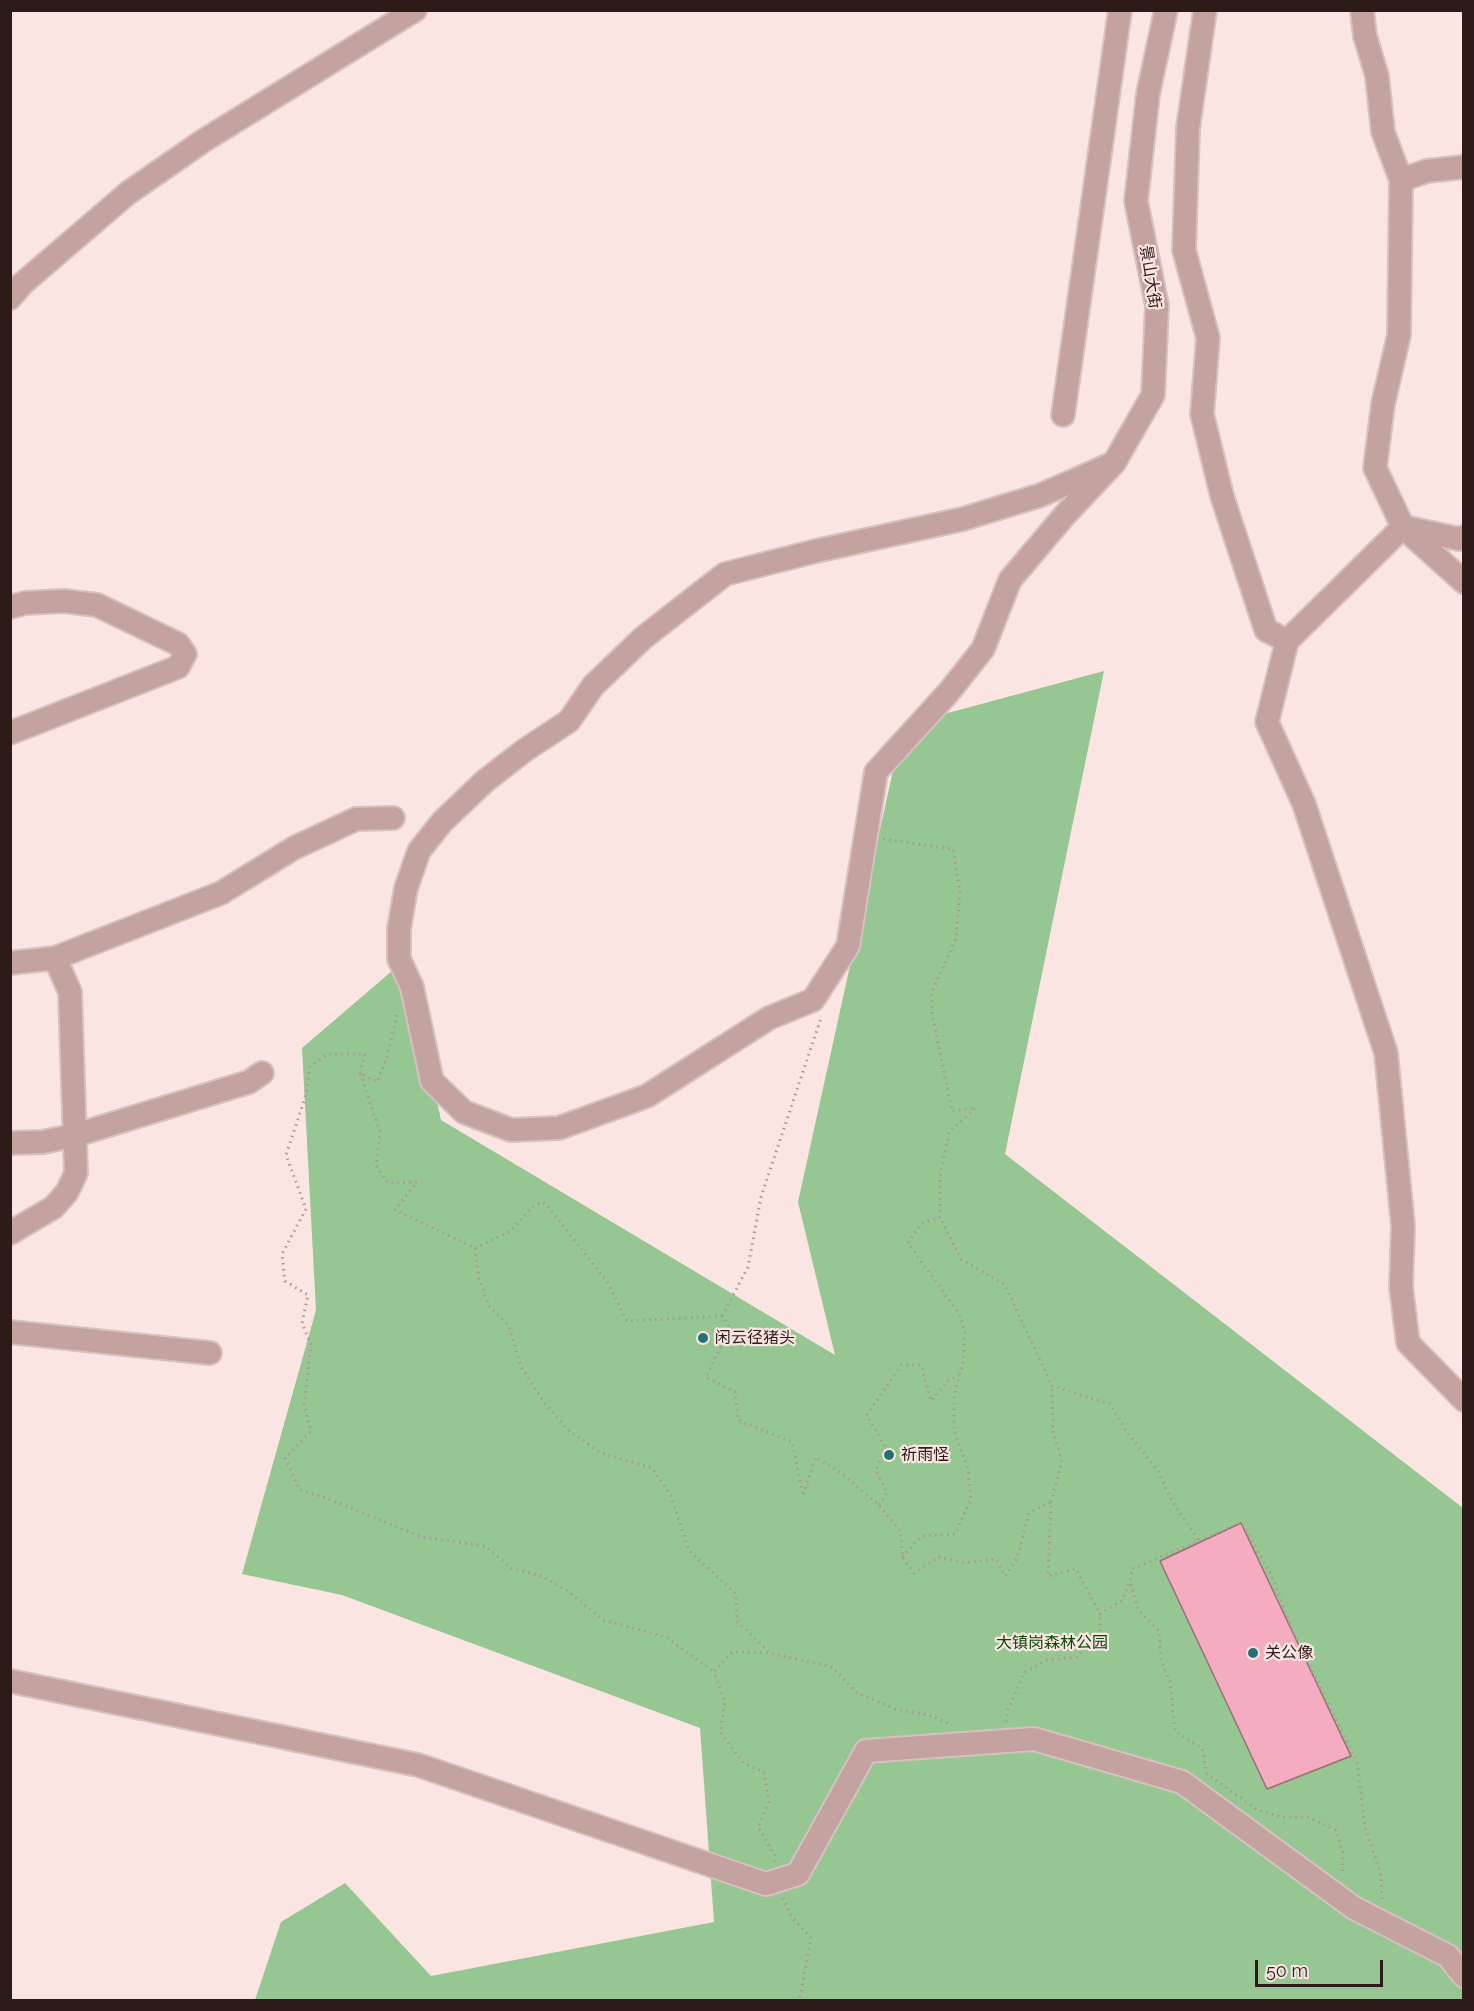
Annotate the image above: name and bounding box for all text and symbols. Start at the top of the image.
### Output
street label: 景山大街 [1136,244,1164,310]
place label: 闲云径猪头 [715,1328,795,1348]
marker: 闲云径猪头 [696,1331,710,1345]
place label: 祈雨怪 [901,1445,949,1465]
marker: 祈雨怪 [882,1448,896,1462]
park label: 大镇岗森林公园 [996,1633,1108,1653]
place label: 关公像 [1265,1643,1313,1663]
marker: 关公像 [1246,1646,1260,1660]
scale bar [1258,1948,1386,1986]
text: 50 m [1266,1960,1308,1981]

